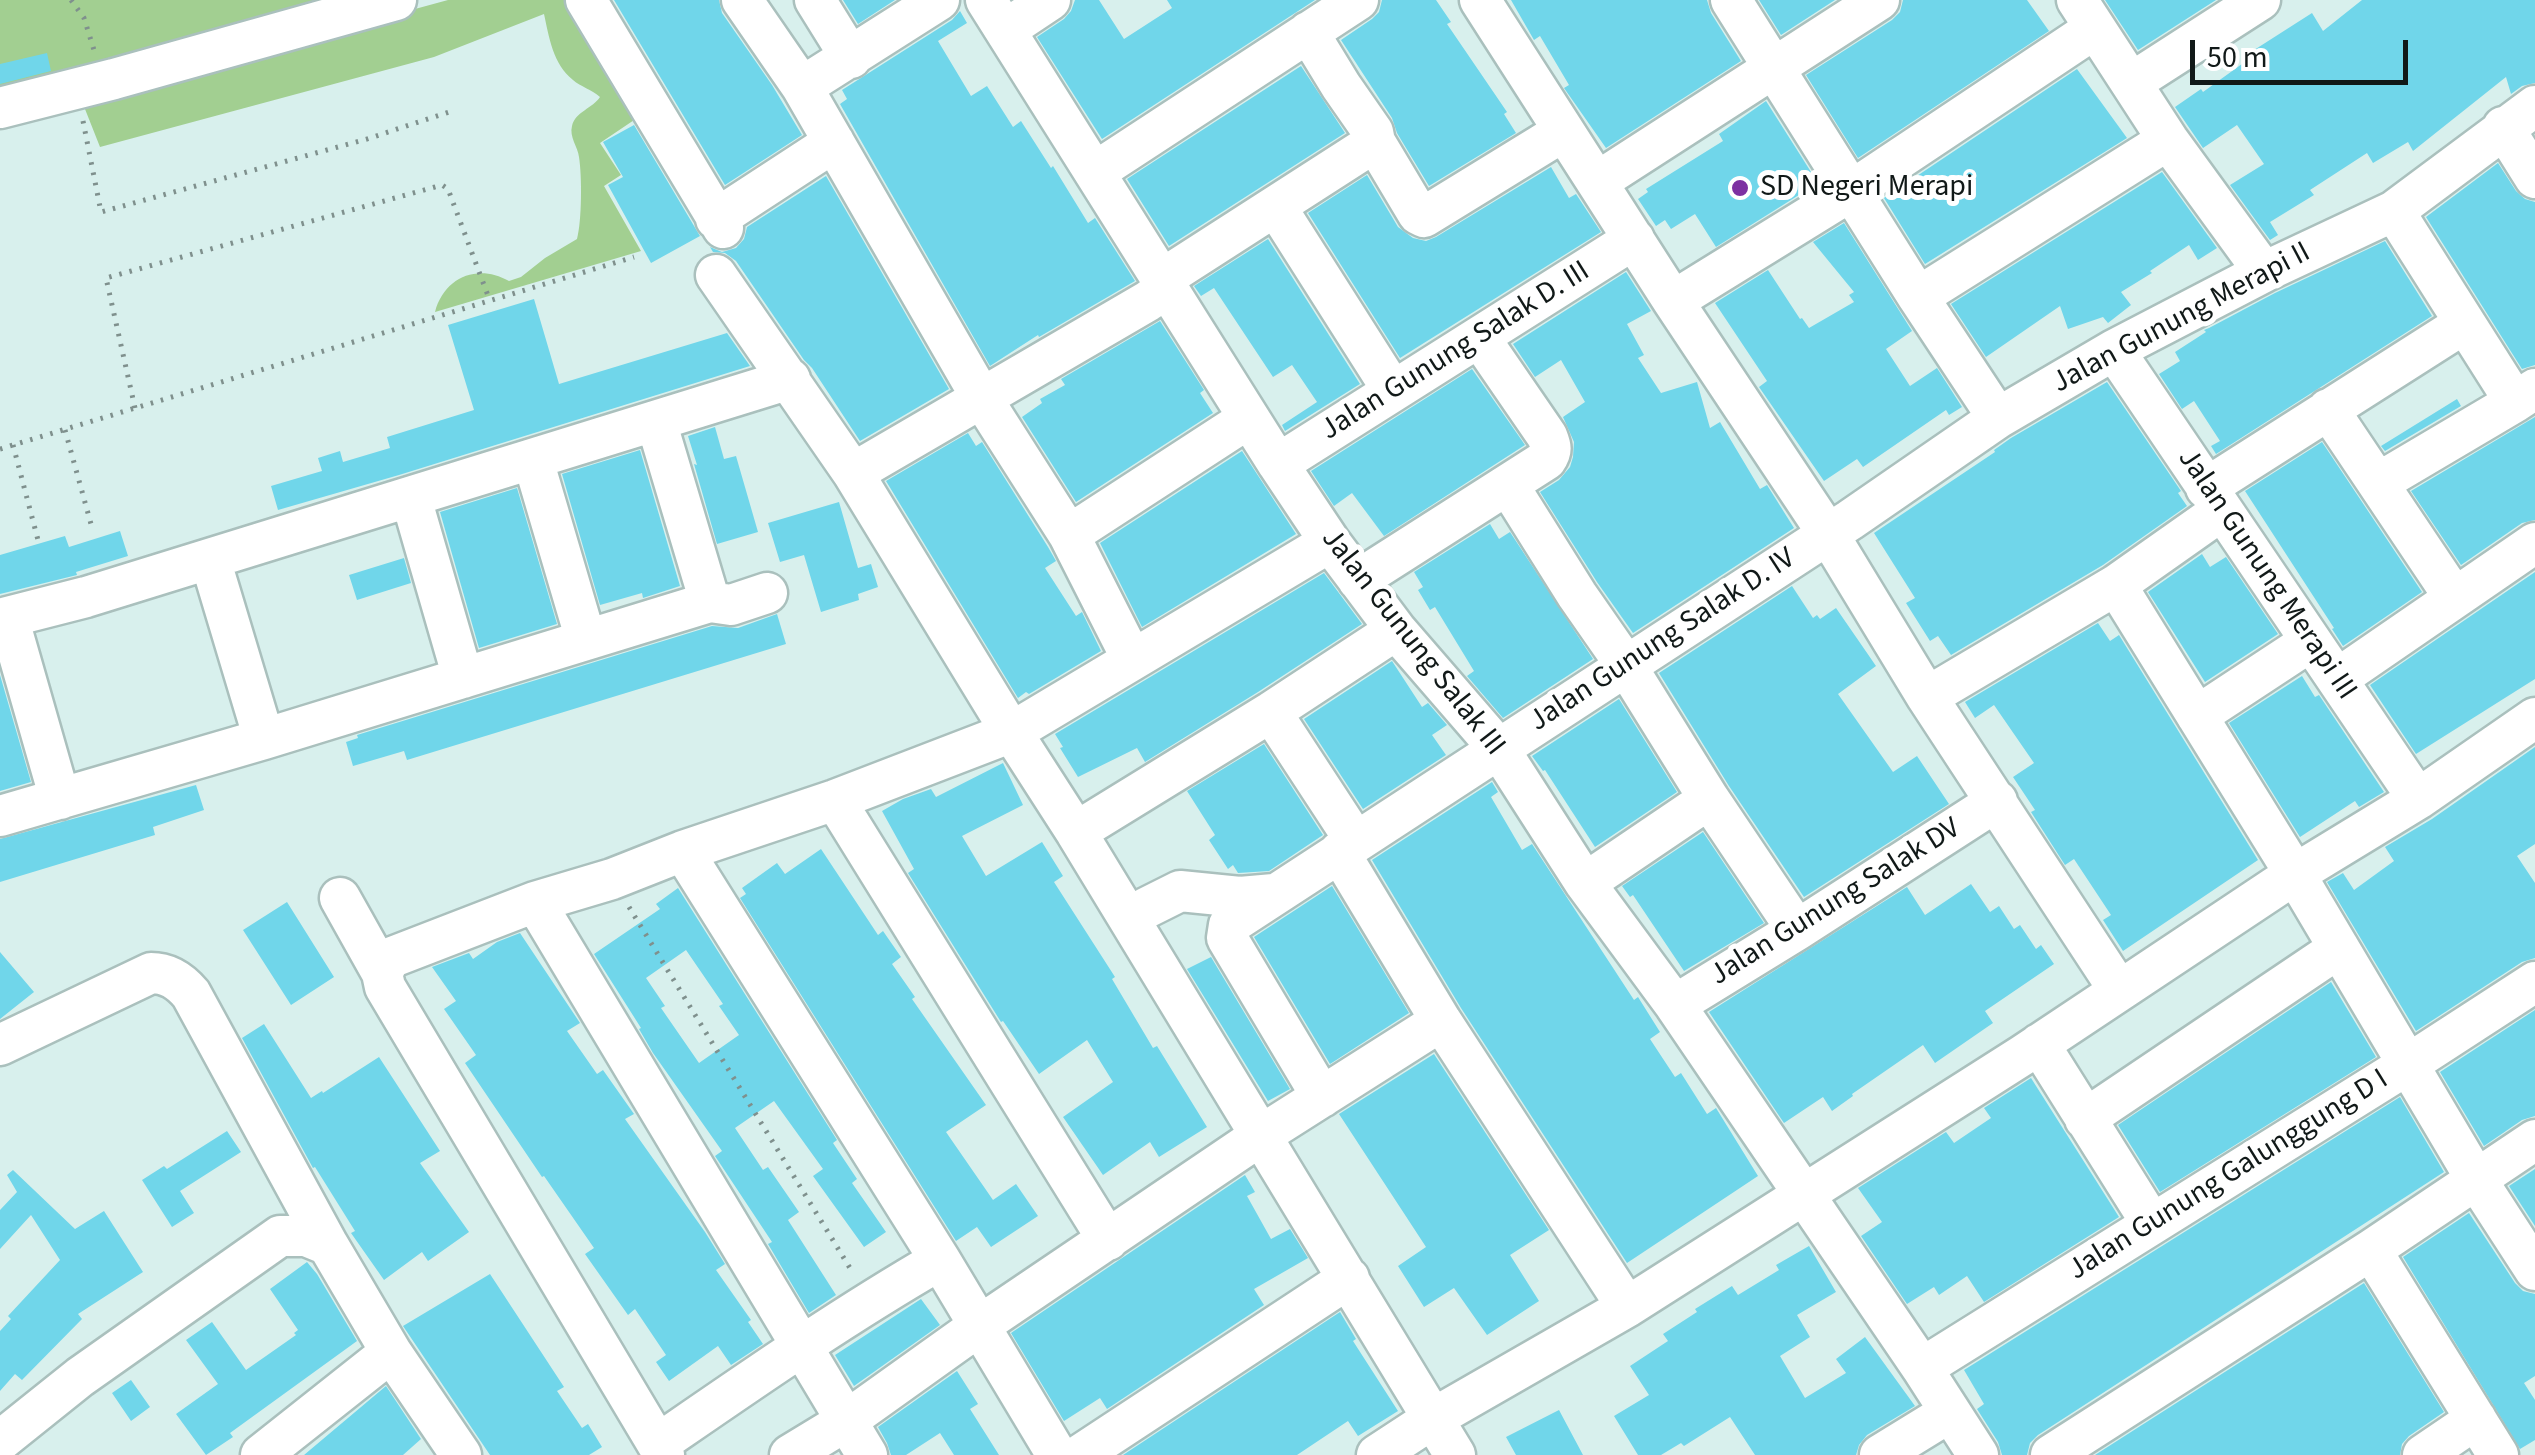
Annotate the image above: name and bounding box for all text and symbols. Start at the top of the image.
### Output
scale bar [2195,20,2412,82]
text: 50 m [2207,36,2268,79]
place label: SD Negeri Merapi [1760,170,1973,206]
marker: SD Negeri Merapi [1729,177,1751,199]
street label: Jalan Gunung Merapi II [2047,236,2317,402]
street label: Jalan Gunung Salak D. III [1315,255,1597,449]
street label: Jalan Gunung Merapi III [2169,443,2363,707]
street label: Jalan Gunung Salak III [1312,522,1512,764]
street label: Jalan Gunung Salak D. IV [1523,542,1803,740]
street label: Jalan Gunung Salak DV [1704,811,1968,995]
street label: Jalan Gunung Galunggung D I [2062,1063,2396,1289]

